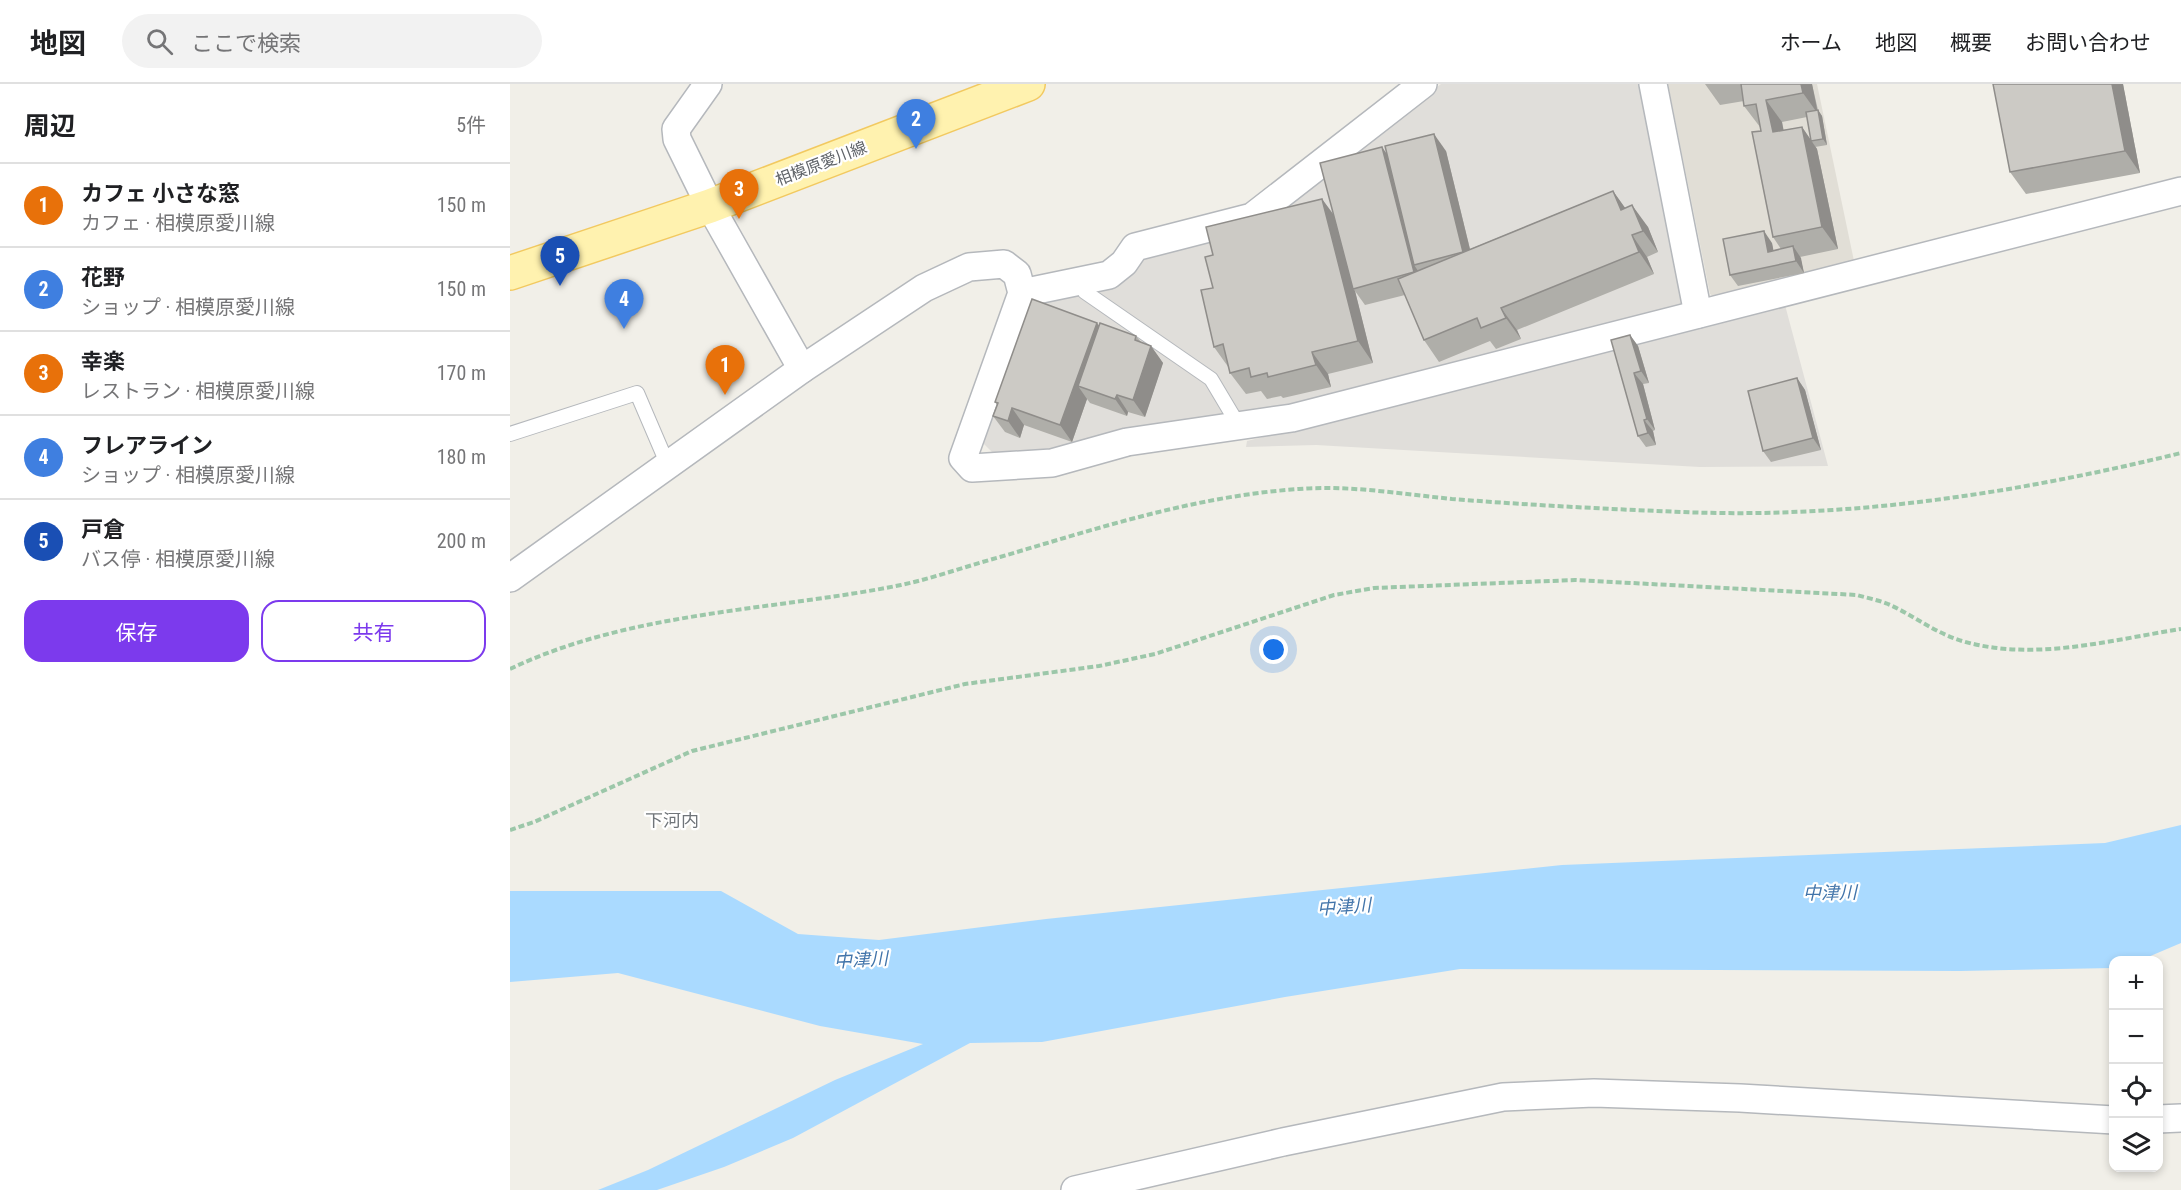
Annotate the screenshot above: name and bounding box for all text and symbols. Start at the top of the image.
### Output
search box [122,14,542,68]
icon: search [143,25,176,58]
text: 地図 [30,27,86,60]
text: ここで検索 [191,31,301,56]
text: ホーム [1780,31,1842,55]
text: 地図 [1875,31,1917,55]
text: 概要 [1950,31,1992,55]
text: お問い合わせ [2025,31,2151,55]
pin: 2 [896,100,936,149]
text: 周辺 [24,111,76,141]
text: 5件 [456,113,486,137]
street label: 相模原愛川線 [773,137,869,190]
pin: 3 [720,170,758,219]
text: カフェ 小さな窓 [81,181,240,206]
text: 1 [38,193,49,217]
text: 150 m [437,193,486,217]
text: カフェ · 相模原愛川線 [81,211,275,235]
pin: 5 [541,236,580,286]
text: 花野 [81,265,125,290]
text: 2 [38,277,49,301]
text: 150 m [437,277,486,301]
pin: 4 [604,280,644,329]
text: ショップ · 相模原愛川線 [81,295,295,319]
pin: 1 [706,346,744,395]
text: 幸楽 [81,349,125,374]
text: 3 [38,361,49,385]
text: 170 m [437,361,486,385]
text: レストラン · 相模原愛川線 [81,379,315,403]
text: フレアライン [81,433,213,458]
text: 4 [38,445,49,469]
text: 180 m [437,445,486,469]
text: ショップ · 相模原愛川線 [81,463,295,487]
text: 戸倉 [81,517,125,542]
text: 5 [38,529,49,553]
text: 200 m [437,529,486,553]
text: バス停 · 相模原愛川線 [81,547,275,571]
button: 保存 [24,600,249,662]
button: 共有 [261,600,486,662]
your location [1259,635,1288,664]
district label: 下河内 [645,810,699,831]
water label: 中津川 [1803,881,1859,903]
water label: 中津川 [1316,894,1374,919]
water label: 中津川 [833,947,890,971]
map controls [2109,956,2163,1172]
button: + [2109,956,2163,1010]
button: − [2109,1010,2163,1064]
button: locate [2109,1064,2163,1118]
button: layers [2109,1118,2163,1172]

